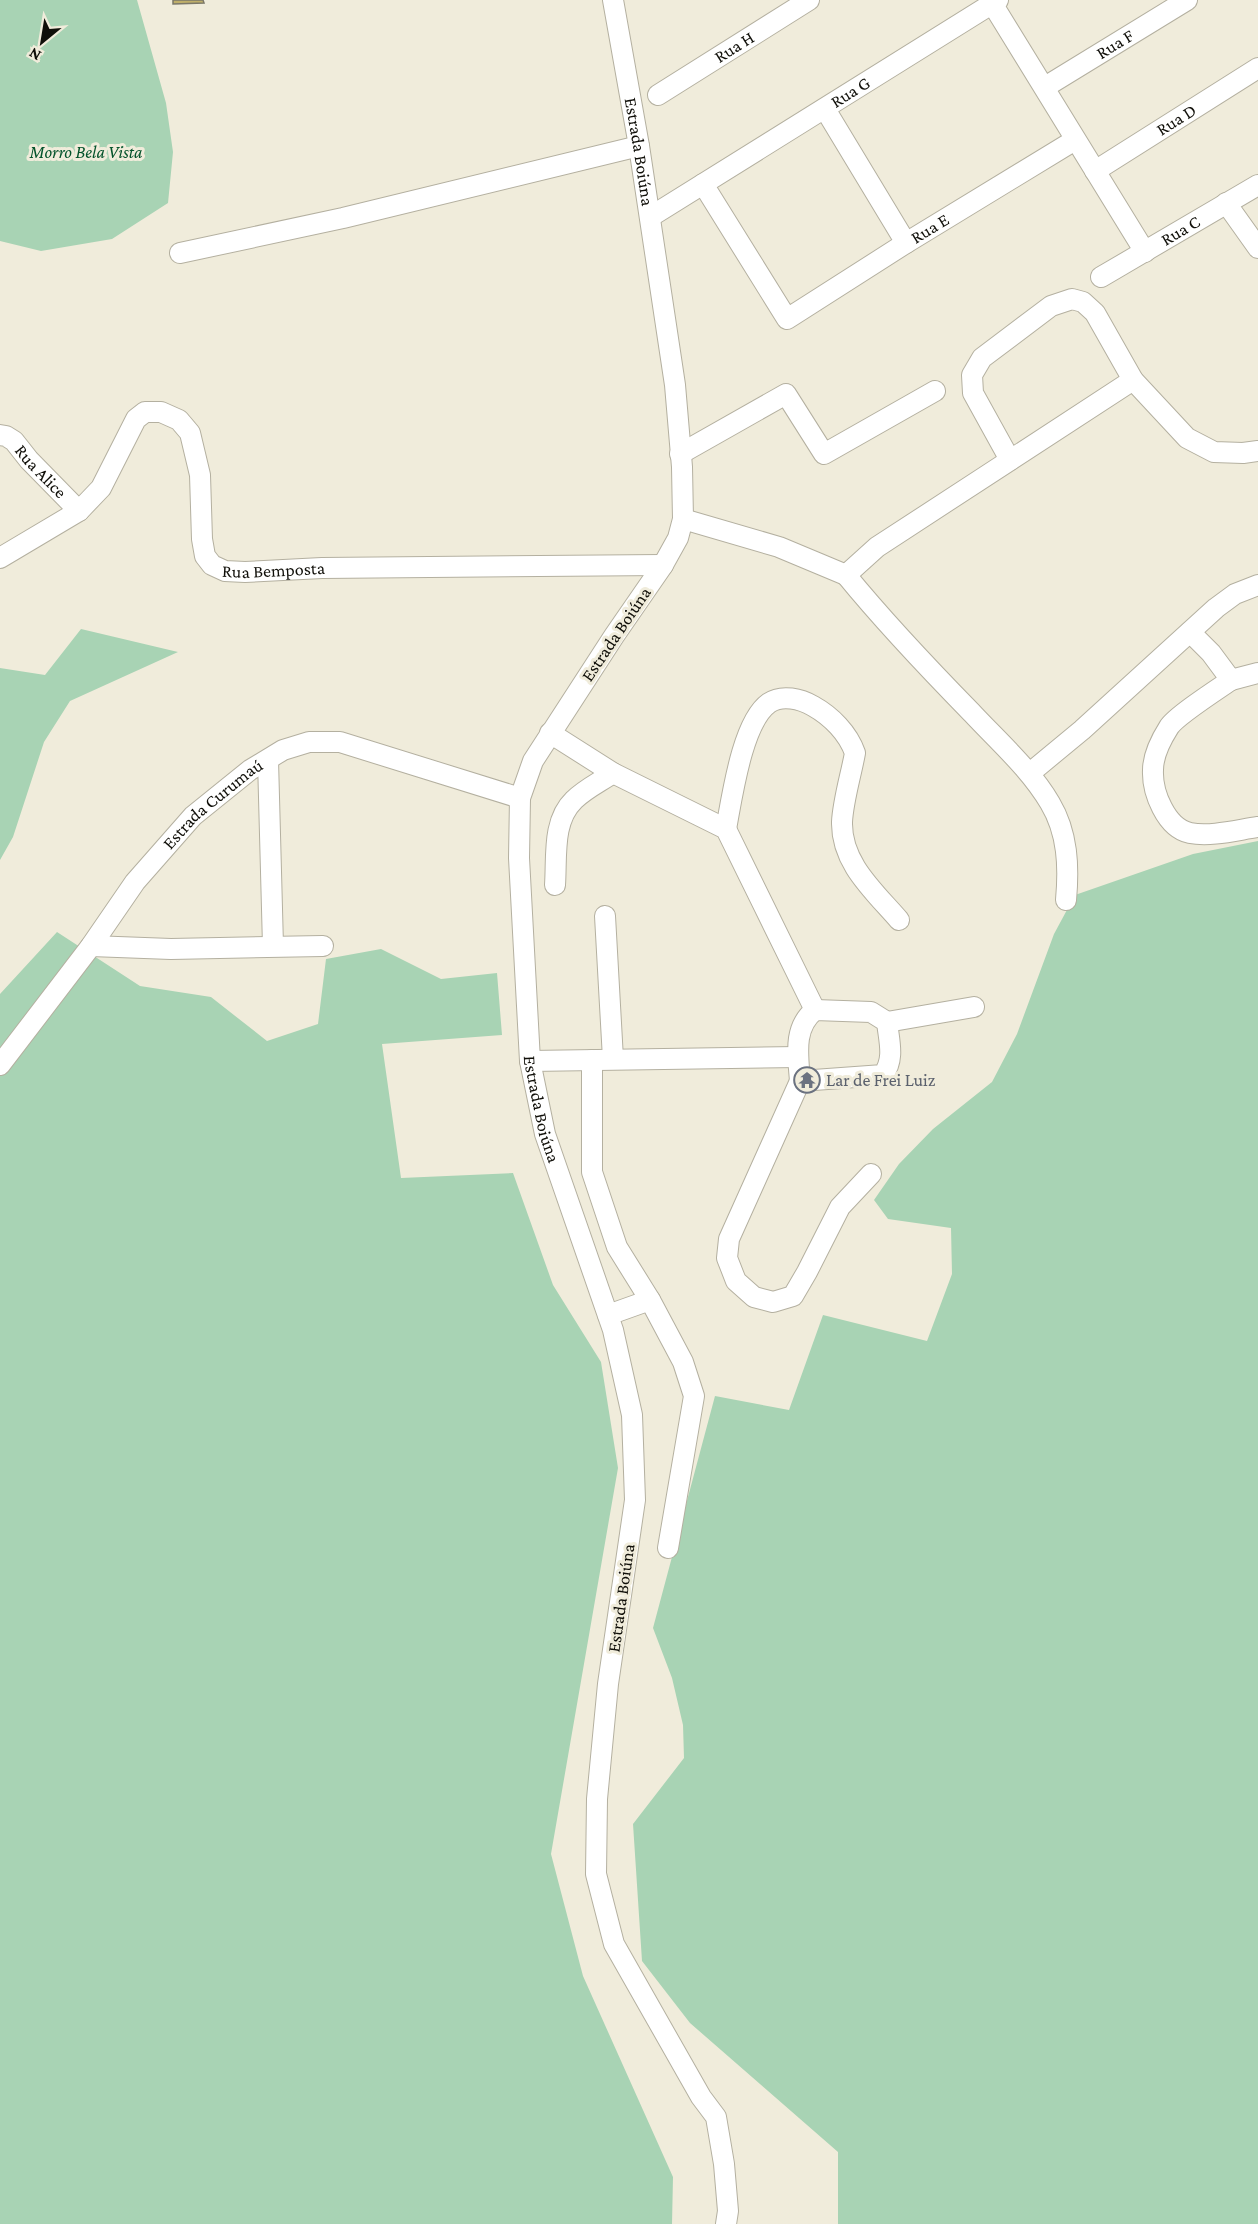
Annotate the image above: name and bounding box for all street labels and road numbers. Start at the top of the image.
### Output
street label: Rua F [1093,25,1137,63]
street label: Rua H [711,27,758,67]
street label: Rua G [827,72,874,112]
street label: Estrada Boiúna [621,96,658,207]
street label: Rua D [1153,100,1200,140]
street label: Rua E [907,209,953,248]
street label: Rua C [1157,211,1204,250]
street label: Rua Alice [11,441,71,502]
street label: Rua Bemposta [222,558,325,582]
street label: Estrada Boiúna [577,583,655,685]
street label: Estrada Curumaú [159,755,267,853]
street label: Estrada Boiúna [520,1055,564,1165]
street label: Estrada Boiúna [603,1542,639,1654]

